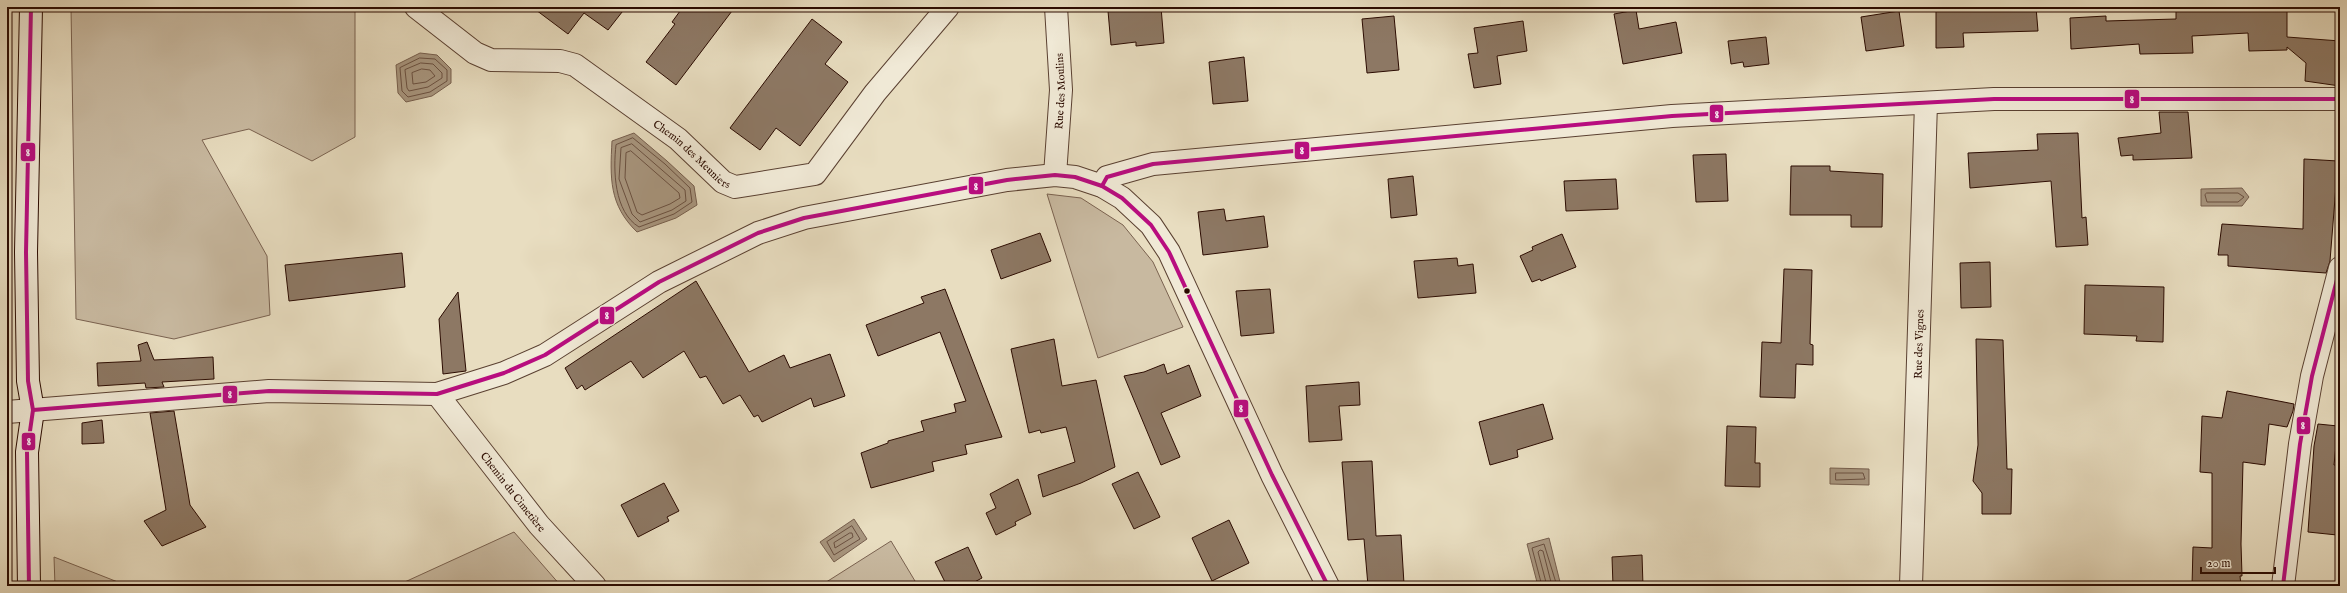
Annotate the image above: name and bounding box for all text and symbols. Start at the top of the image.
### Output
street label: Rue des Moulins [1052,53,1069,130]
line badge: 8 [2124,89,2140,109]
text: 8 [2130,93,2134,107]
line badge: 8 [1709,104,1724,123]
text: 8 [1715,108,1719,122]
street label: Chemin des Meuniers [650,117,732,192]
line badge: 8 [1294,141,1310,160]
line badge: 8 [20,142,36,162]
text: 8 [1300,144,1304,158]
text: 8 [26,146,30,160]
line badge: 8 [968,176,984,195]
text: 8 [974,180,978,194]
unlabelled marker [1182,286,1192,296]
line badge: 8 [599,306,615,325]
text: 8 [605,309,609,323]
street label: Rue des Vignes [1911,309,1928,379]
line badge: 8 [222,385,238,404]
text: 8 [228,388,232,402]
line badge: 8 [1233,399,1249,418]
text: 8 [1239,402,1243,416]
line badge: 8 [2296,416,2311,435]
text: 8 [2301,419,2305,433]
line badge: 8 [21,432,36,451]
text: 8 [27,435,31,449]
street label: Chemin du Cimetière [477,450,548,535]
scale bar [2201,549,2275,575]
text: 20 m [2207,556,2230,571]

